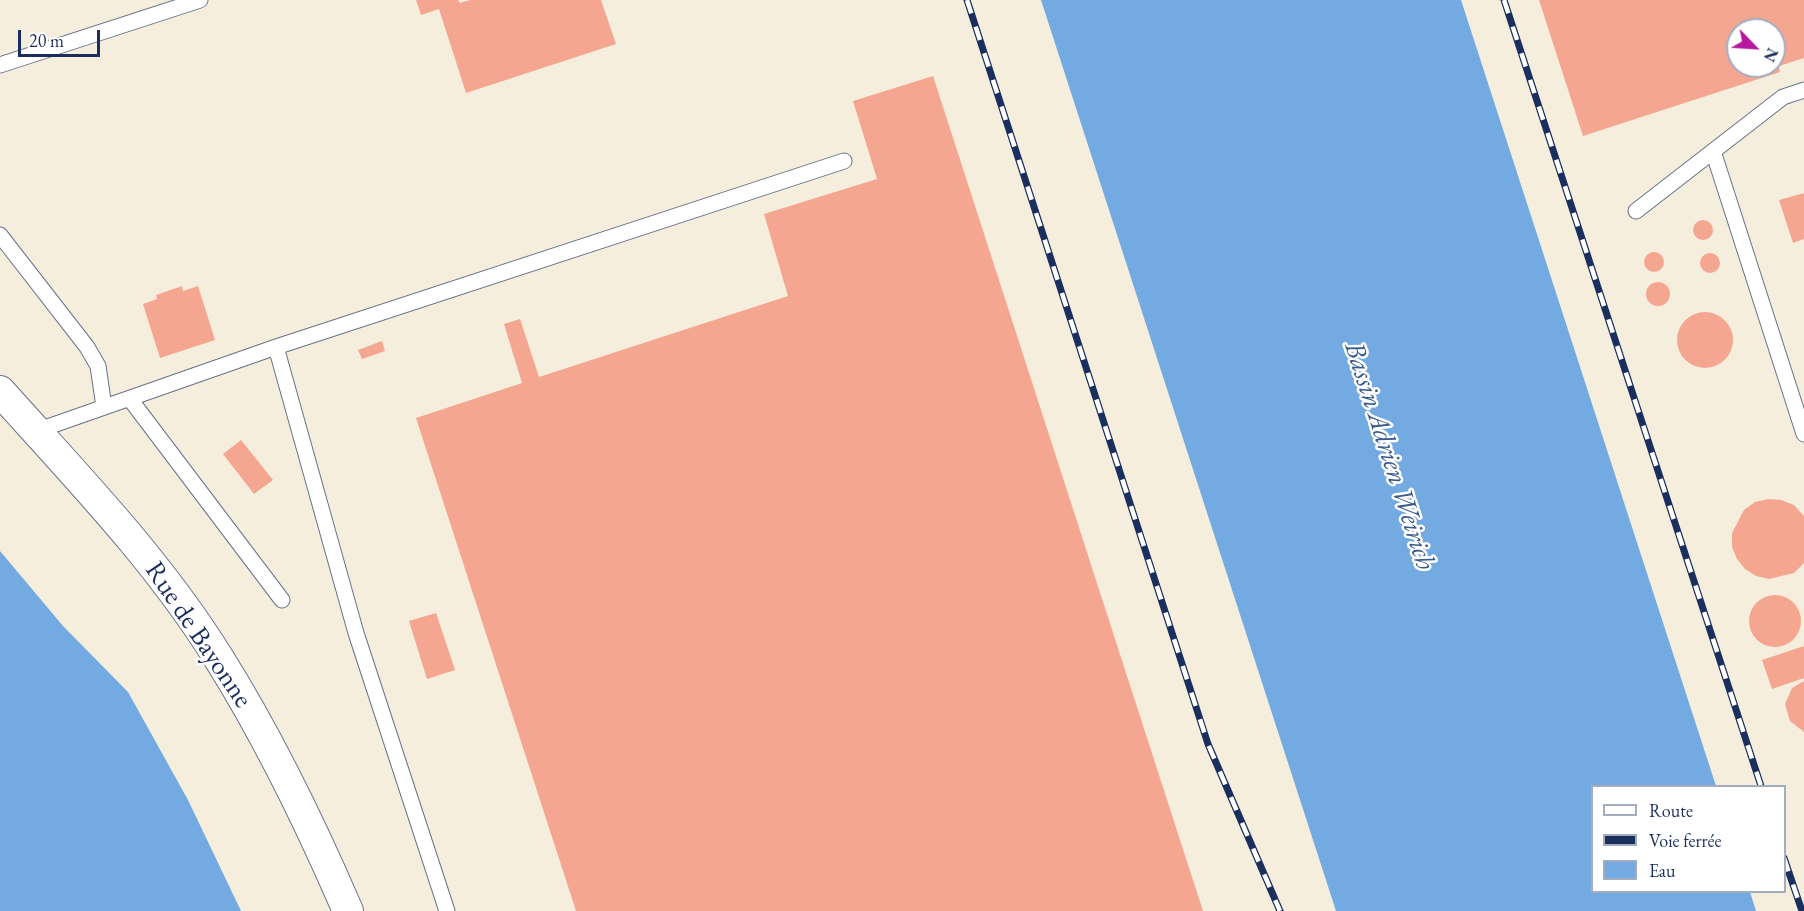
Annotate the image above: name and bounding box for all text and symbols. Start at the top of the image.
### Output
scale bar [21,18,104,56]
north arrow [1726,18,1786,78]
text: 20 m [29,29,64,52]
text: N [1759,45,1783,65]
water label: Bassin Adrien Weirich [1336,338,1442,574]
street label: Rue de Bayonne [137,556,259,714]
legend [1591,785,1786,893]
text: Route [1649,799,1693,822]
text: Voie ferrée [1649,829,1721,852]
text: Eau [1649,859,1675,882]

